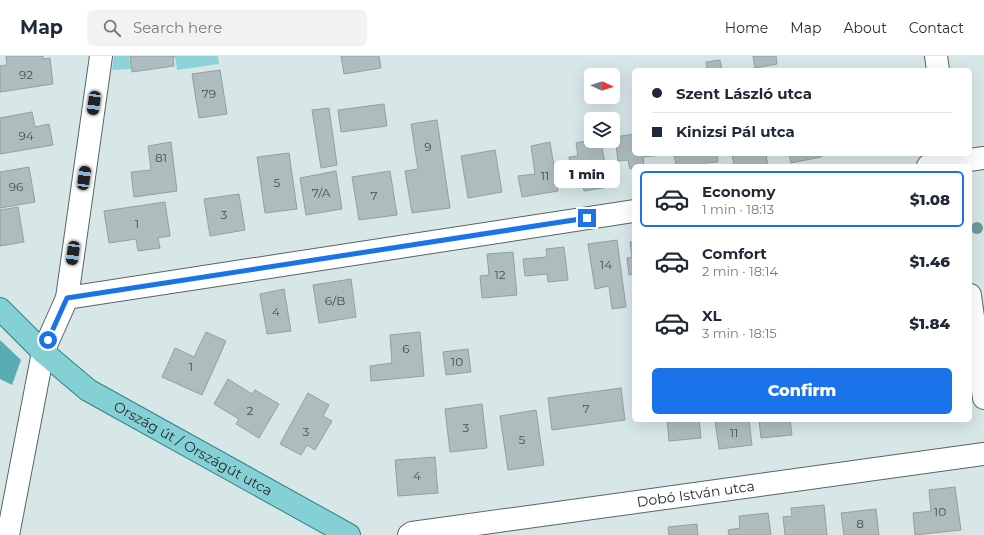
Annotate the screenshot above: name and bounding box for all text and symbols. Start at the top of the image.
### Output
search box [87,10,367,46]
text: Map [20,16,63,39]
icon: search [101,17,123,39]
text: Search here [133,18,222,37]
text: Home [725,19,768,37]
text: Map [790,19,821,37]
text: About [843,19,887,37]
text: Contact [909,19,964,37]
house number: 92 [19,67,33,82]
north arrow [584,68,620,104]
map controls [584,68,620,148]
text: Szent László utca [676,84,812,103]
house number: 79 [202,86,216,101]
car [86,90,102,116]
button: layers [584,112,620,148]
text: Kinizsi Pál utca [676,122,795,141]
house number: 94 [18,128,34,143]
house number: 9 [424,139,432,154]
house number: 81 [155,150,167,165]
callout: 1 min [554,160,620,188]
car [76,165,92,191]
text: 1 min [569,166,605,182]
house number: 11 [541,168,549,183]
house number: 5 [274,175,281,190]
house number: 96 [9,179,23,194]
icon: car [654,181,690,217]
text: Economy [702,182,775,201]
house number: 7/A [312,185,331,200]
house number: 7 [370,188,378,203]
text: $1.08 [910,190,950,209]
text: 1 min · 18:13 [702,201,774,217]
house number: 3 [221,207,228,222]
route end [578,209,596,227]
house number: 1 [135,216,139,231]
car [65,240,81,266]
icon: car [654,243,690,279]
text: Comfort [702,244,767,263]
text: $1.46 [910,252,950,271]
house number: 14 [600,257,612,272]
text: 2 min · 18:14 [702,263,778,279]
house number: 12 [494,267,506,282]
house number: 6/B [325,293,345,308]
house number: 4 [272,304,280,319]
icon: car [654,305,690,341]
text: XL [702,306,721,325]
text: $1.84 [909,314,950,333]
text: 3 min · 18:15 [702,325,777,341]
route start [39,331,57,349]
house number: 6 [402,341,410,356]
house number: 10 [451,354,463,369]
house number: 1 [189,359,193,374]
button: Confirm [652,368,952,414]
street label: Ország út / Országút utca [111,397,276,500]
house number: 7 [582,401,590,416]
house number: 2 [247,403,254,418]
house number: 3 [463,420,470,435]
house number: 3 [303,424,310,439]
house number: 11 [730,425,738,440]
house number: 5 [519,432,526,447]
house number: 4 [413,468,421,483]
street label: Dobó István utca [636,477,756,511]
house number: 10 [934,504,946,519]
house number: 8 [856,516,864,531]

